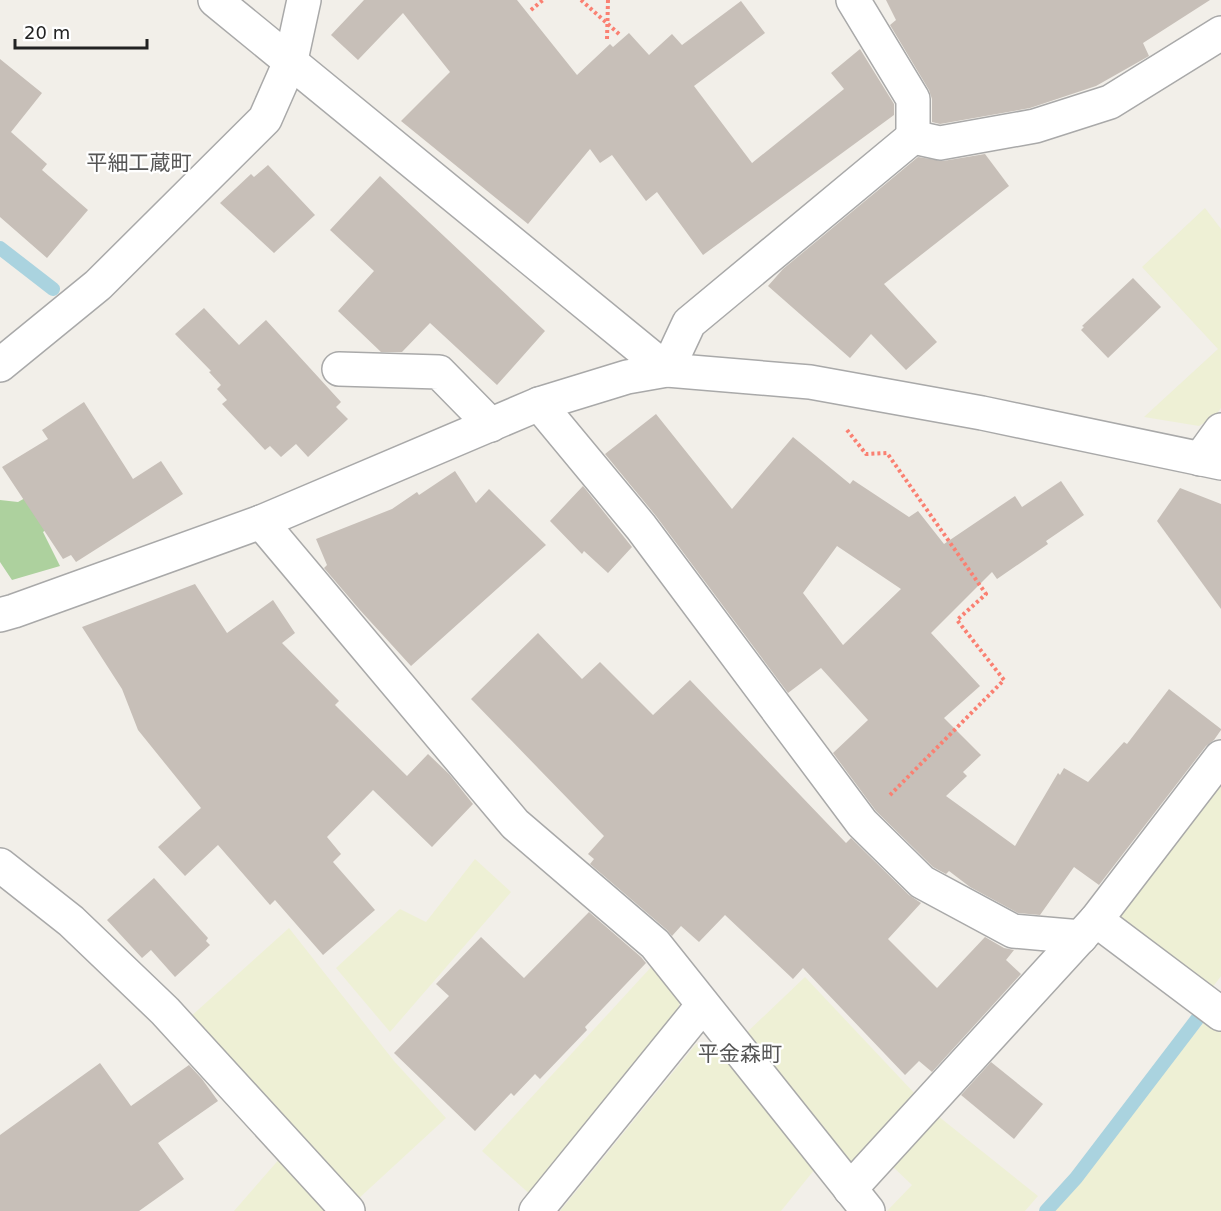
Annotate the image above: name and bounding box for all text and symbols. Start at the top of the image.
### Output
scale bar [15,12,147,50]
text: 20 m [24,22,70,43]
district label: 平細工蔵町 [87,151,192,175]
district label: 平金森町 [698,1042,782,1066]

